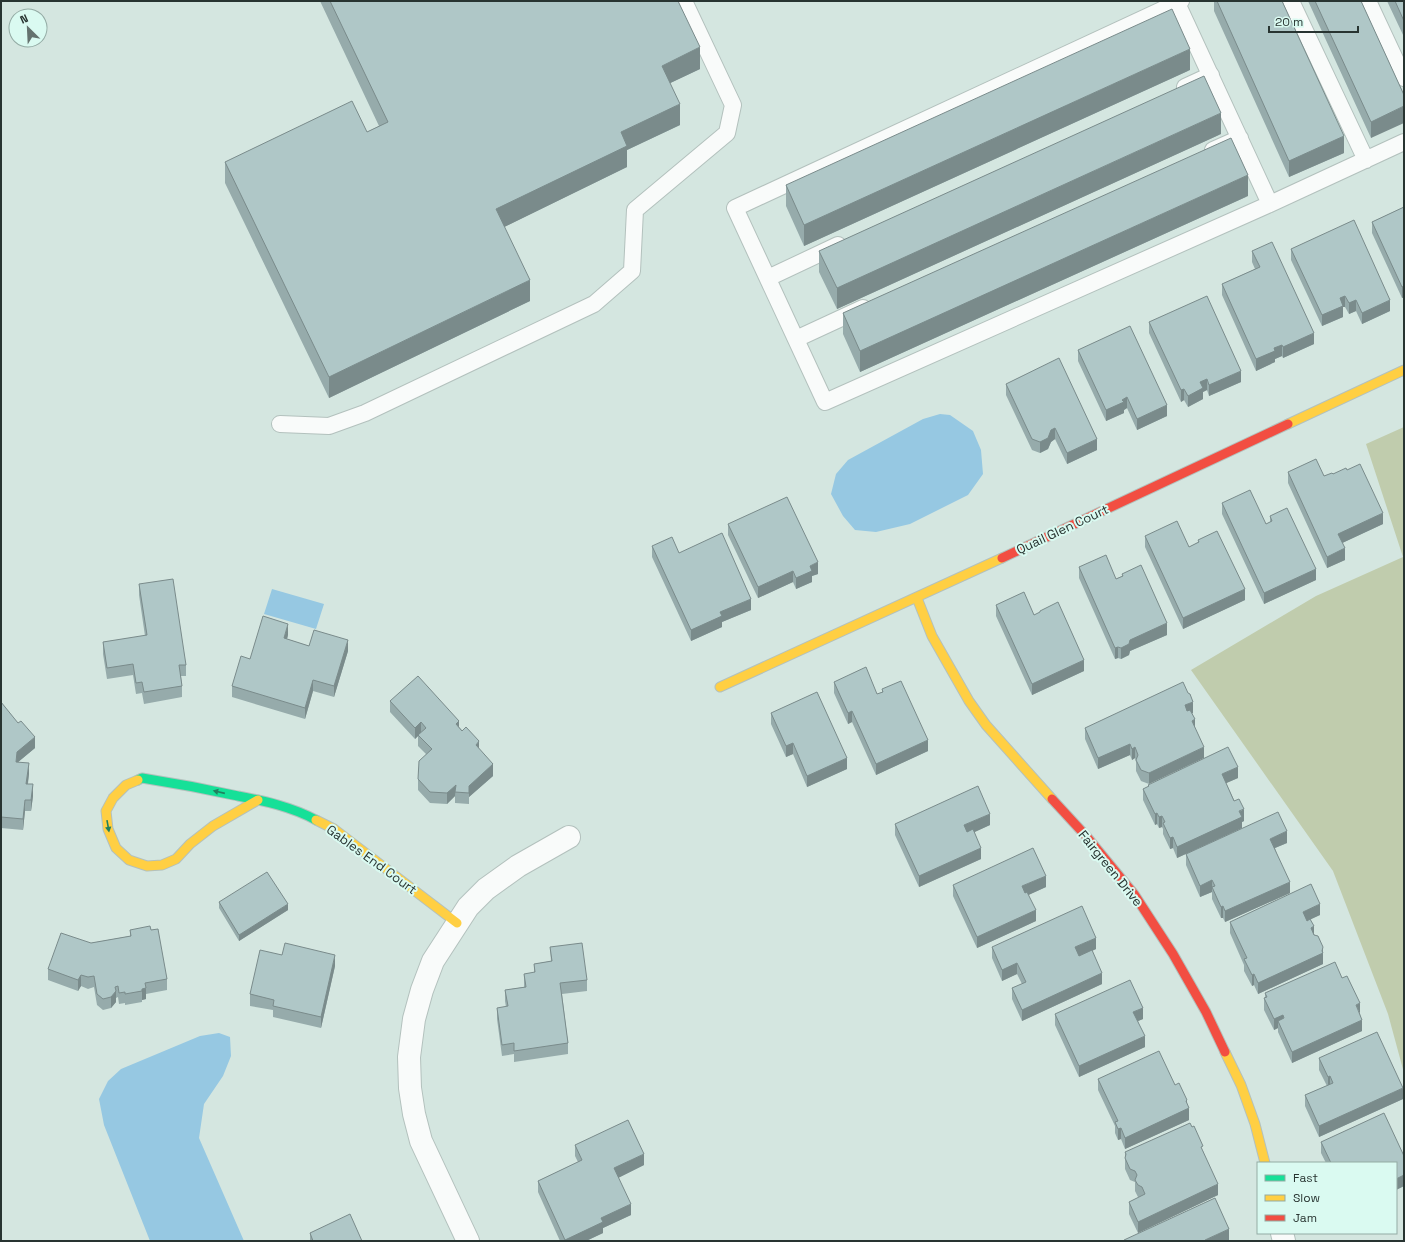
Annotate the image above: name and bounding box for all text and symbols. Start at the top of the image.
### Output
north arrow [8,8,48,48]
scale bar [1269,8,1358,34]
text: N [18,11,30,27]
text: 20 m [1275,14,1303,30]
street label: Quail Glen Court [1013,501,1111,558]
one-way arrow [213,788,226,794]
one-way arrow [106,820,112,832]
street label: Gables End Court [323,821,420,898]
street label: Fairgreen Drive [1075,827,1147,910]
legend [1257,1162,1397,1234]
text: Fast [1293,1170,1318,1186]
text: Slow [1293,1190,1320,1206]
text: Jam [1293,1210,1317,1226]

